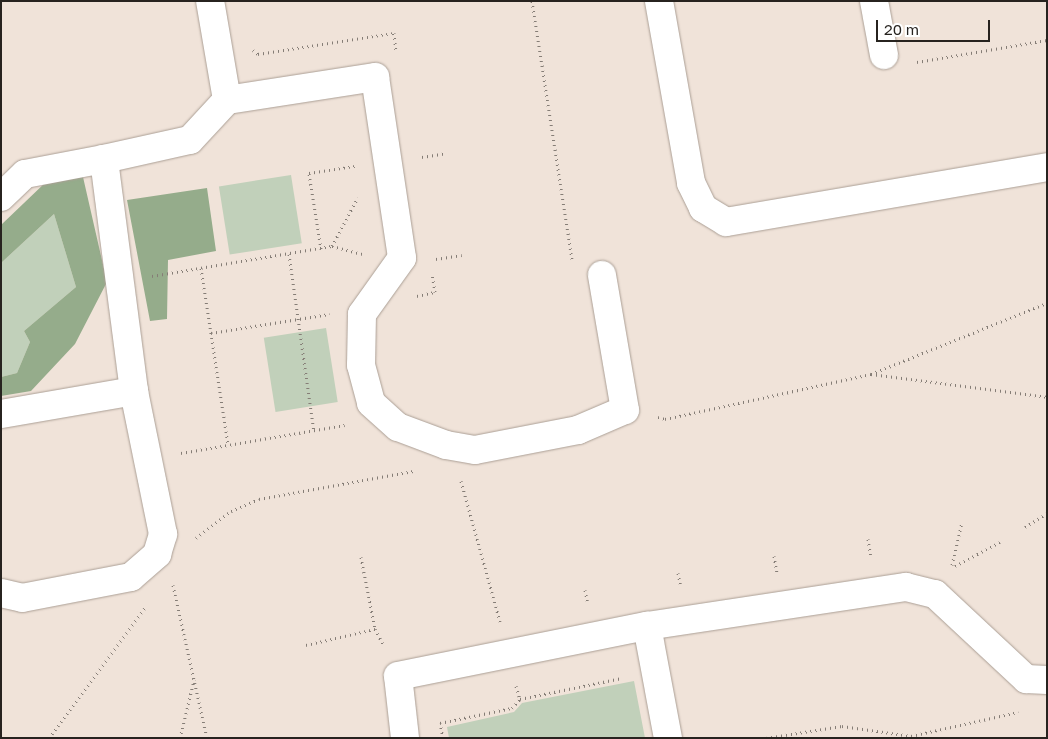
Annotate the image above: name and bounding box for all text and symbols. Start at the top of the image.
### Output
scale bar [878,10,992,42]
text: 20 m [884,20,919,38]

